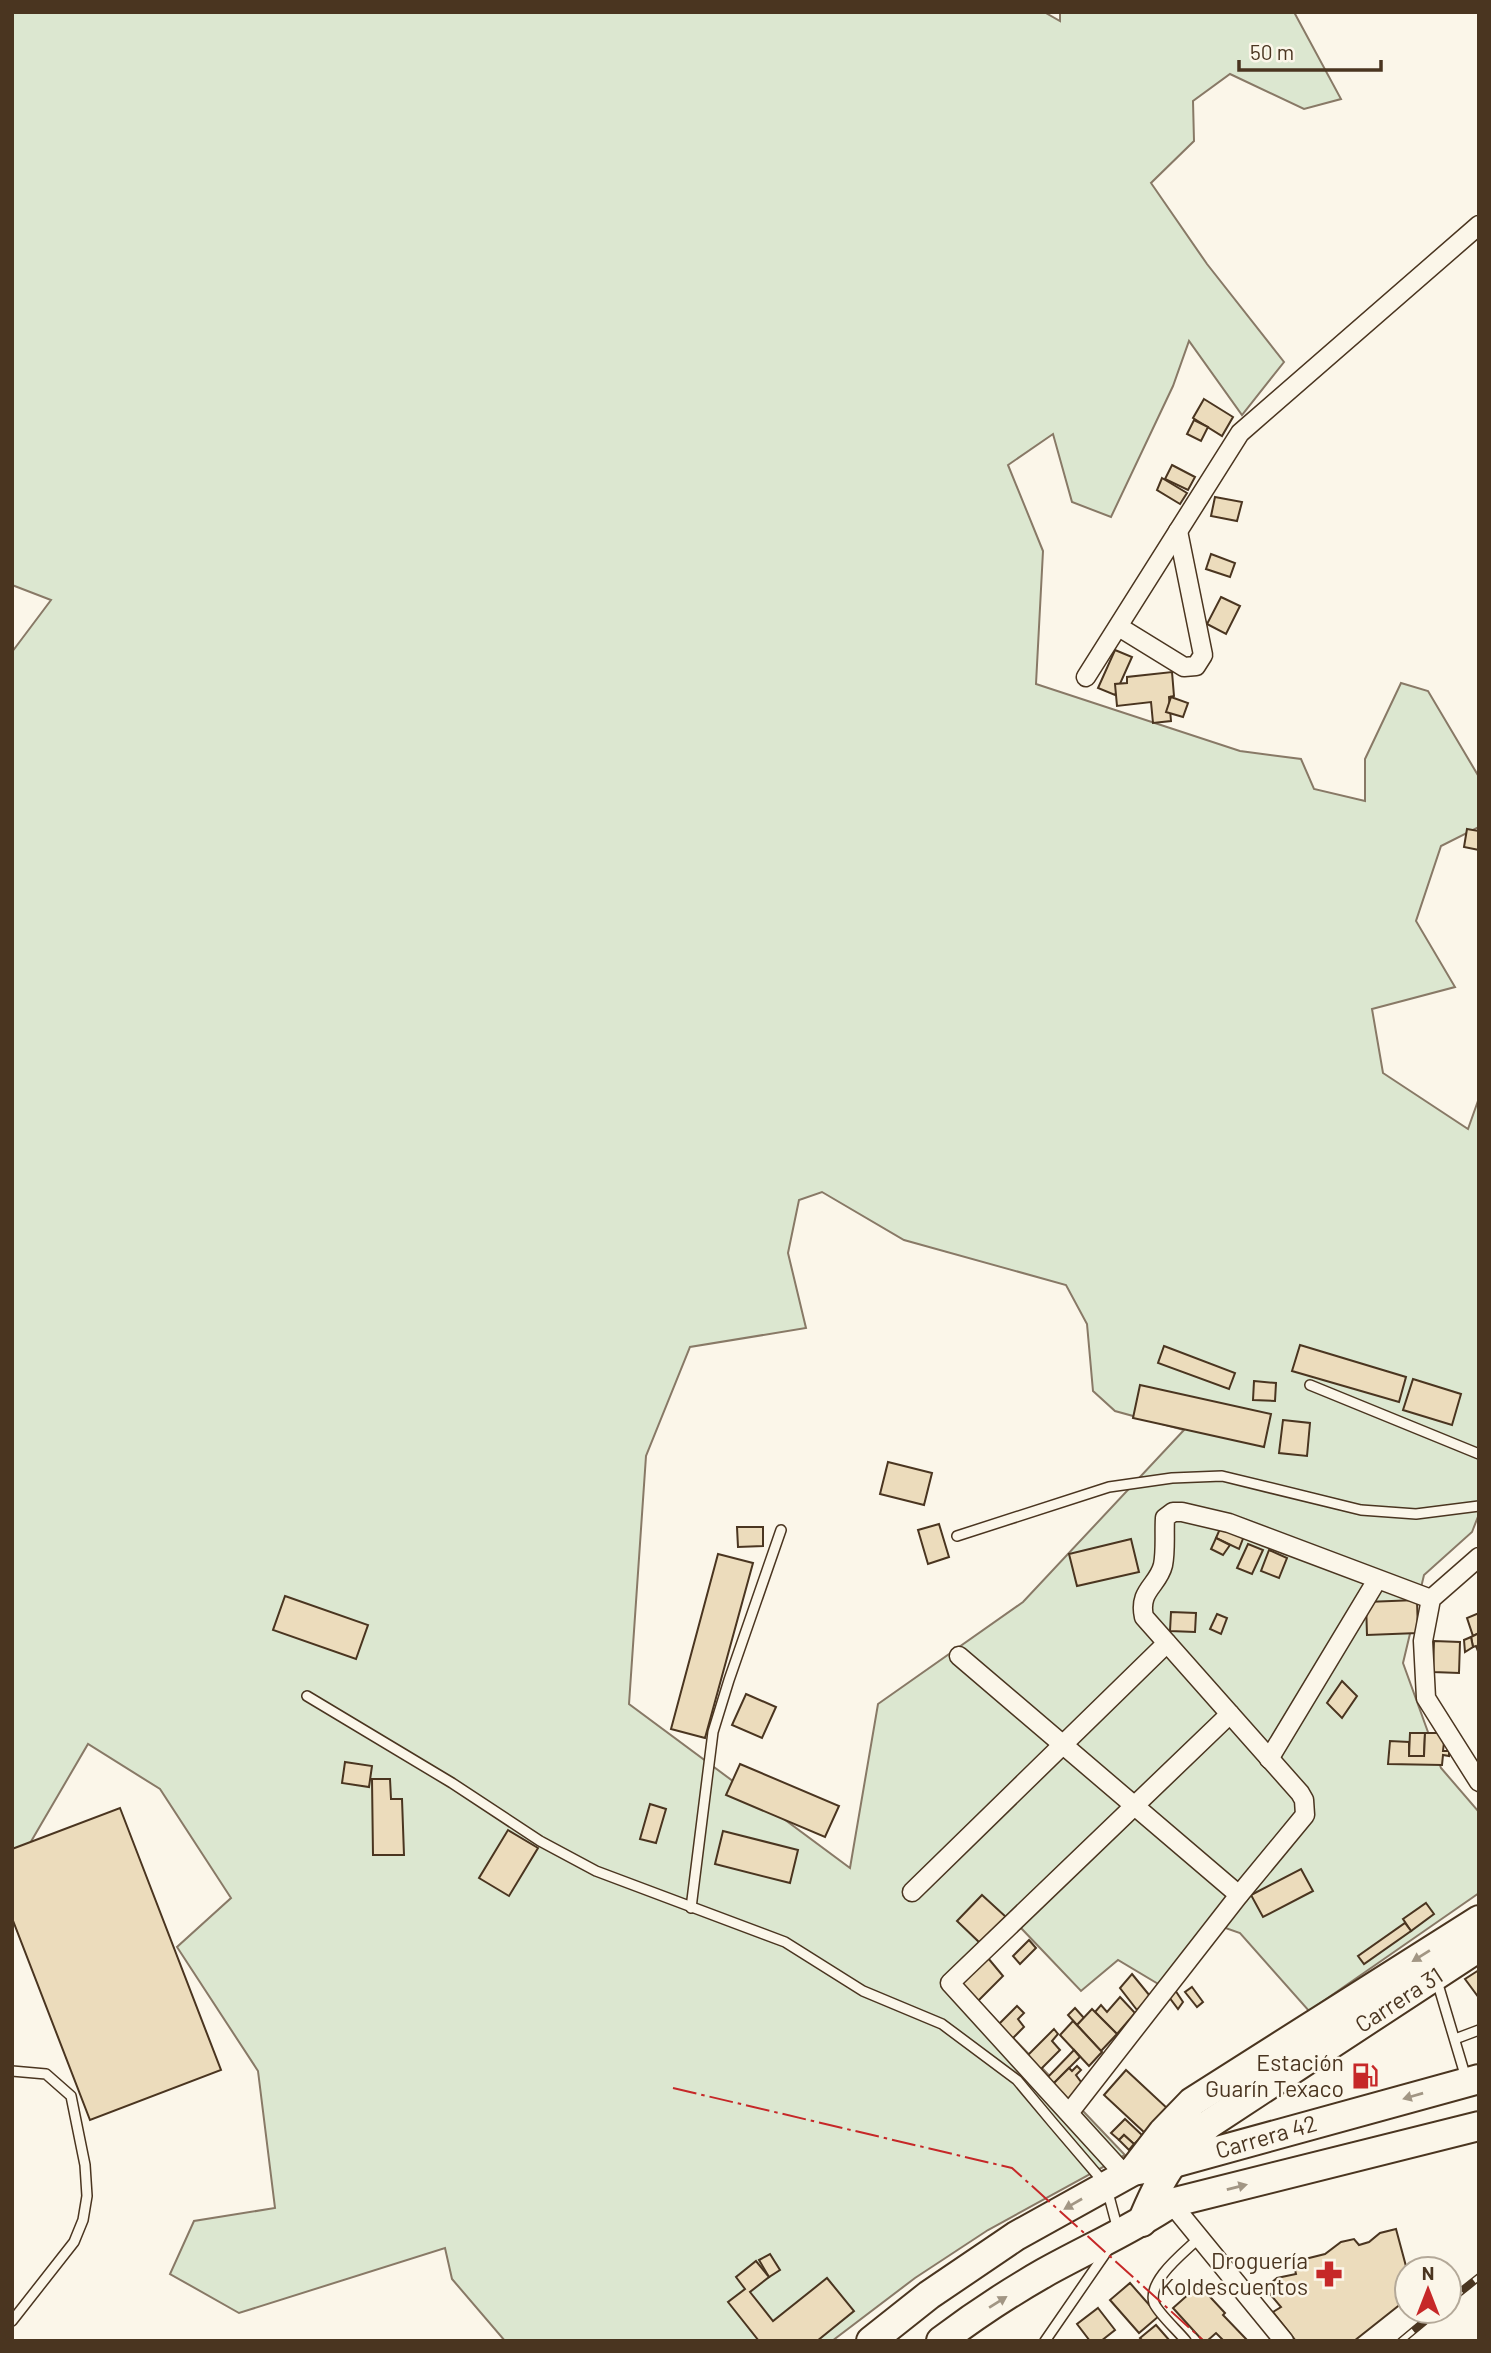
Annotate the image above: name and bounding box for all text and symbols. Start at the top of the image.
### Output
scale bar [1239,28,1381,72]
text: 50 m [1250,39,1294,64]
one-way arrow [1412,1949,1430,1963]
street label: Carrera 31 [1349,1960,1448,2038]
place label: Estación Guarín Texaco [1205,2048,1344,2102]
fuel station icon: Estación Guarín Texaco [1350,2061,1380,2091]
one-way arrow [1402,2091,1424,2102]
street label: Carrera 42 [1212,2108,1320,2164]
one-way arrow [1226,2181,1248,2192]
one-way arrow [1063,2198,1083,2210]
place label: Droguería Koldescuentos [1160,2246,1308,2300]
north arrow [1393,2255,1463,2325]
pharmacy icon: Droguería Koldescuentos [1314,2259,1344,2289]
text: N [1422,2261,1434,2284]
one-way arrow [988,2296,1007,2309]

